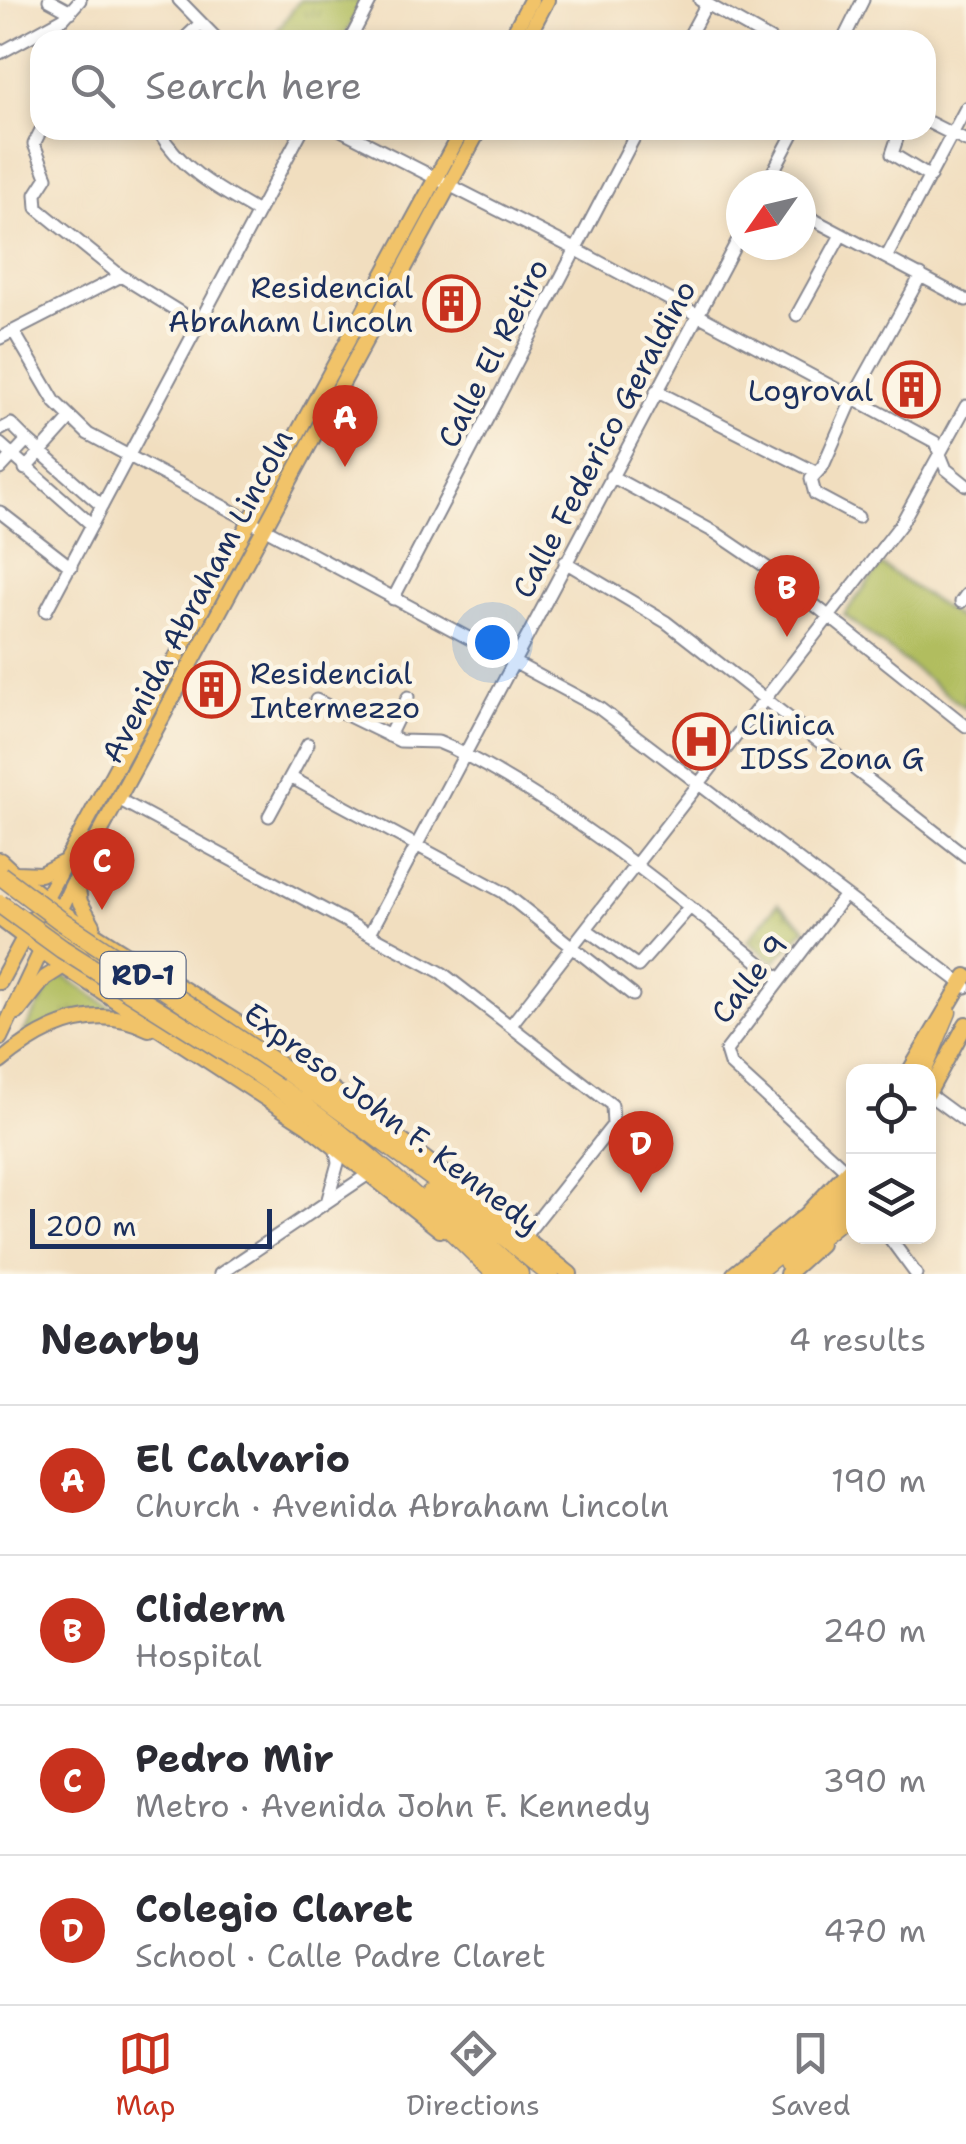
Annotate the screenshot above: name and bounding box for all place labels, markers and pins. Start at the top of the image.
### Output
place label: Residencial Abraham Lincoln [168,267,413,342]
building icon: Residencial Abraham Lincoln [422,274,482,334]
building icon: Logroval [882,360,942,420]
place label: Logroval [748,370,873,411]
pin: A [312,384,378,467]
pin: B [754,554,820,637]
place label: Residencial Intermezzo [250,653,420,728]
building icon: Residencial Intermezzo [181,660,241,720]
place label: Clinica IDSS Zona G [740,704,924,779]
hospital icon: Clinica IDSS Zona G [671,711,731,771]
pin: C [70,828,134,910]
pin: D [608,1110,674,1193]

